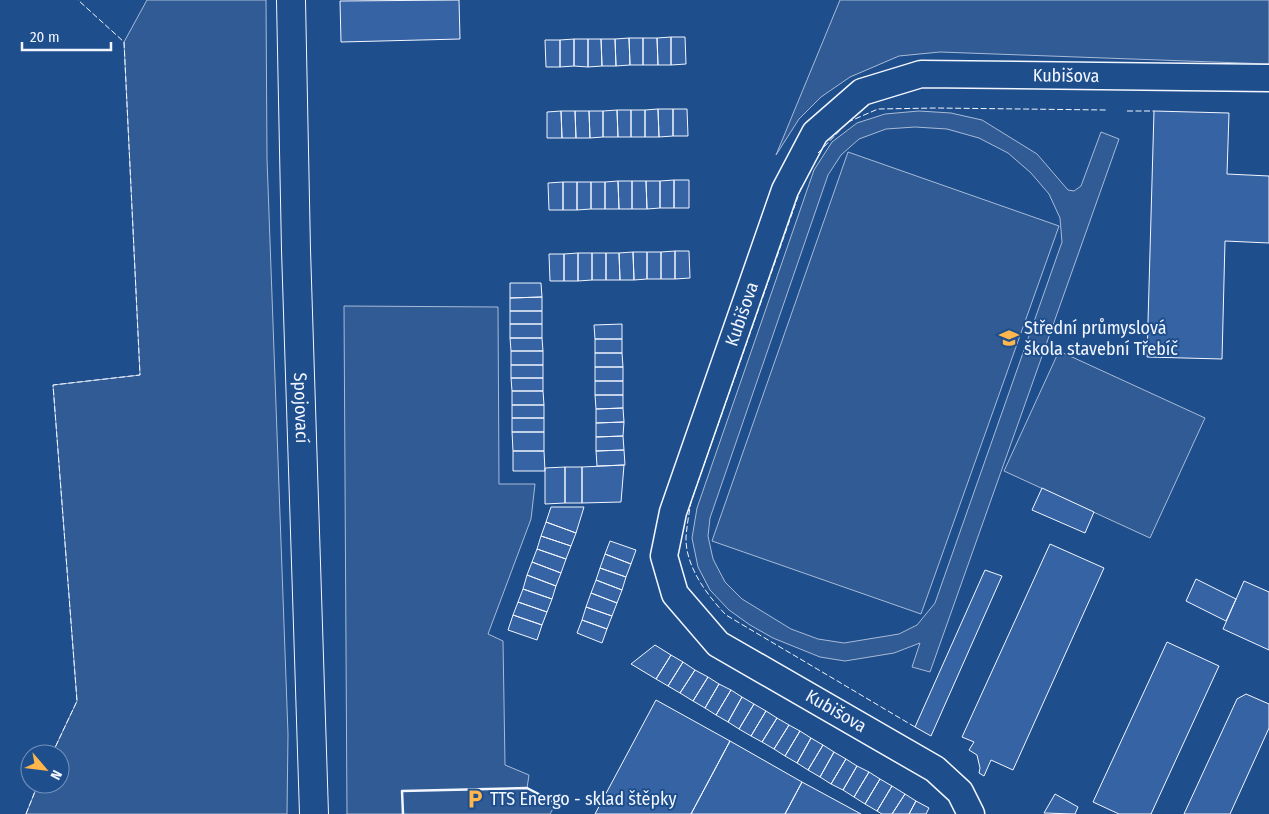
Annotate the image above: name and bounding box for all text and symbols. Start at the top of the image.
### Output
scale bar [22,20,111,52]
text: 20 m [30,28,60,46]
street label: Kubišova [1033,64,1100,87]
street label: Kubišova [721,279,763,349]
place label: Střední průmyslová škola stavební Třebíč [1024,317,1178,360]
school or university icon: Střední průmyslová škola stavební Třebíč [998,327,1020,349]
street label: Spojovací [289,372,313,444]
street label: Kubišova [802,685,870,737]
north arrow [20,744,70,794]
text: N [47,767,66,783]
parking icon: TTS Energo - sklad štěpky [464,788,486,810]
place label: TTS Energo - sklad štěpky [490,788,677,810]

